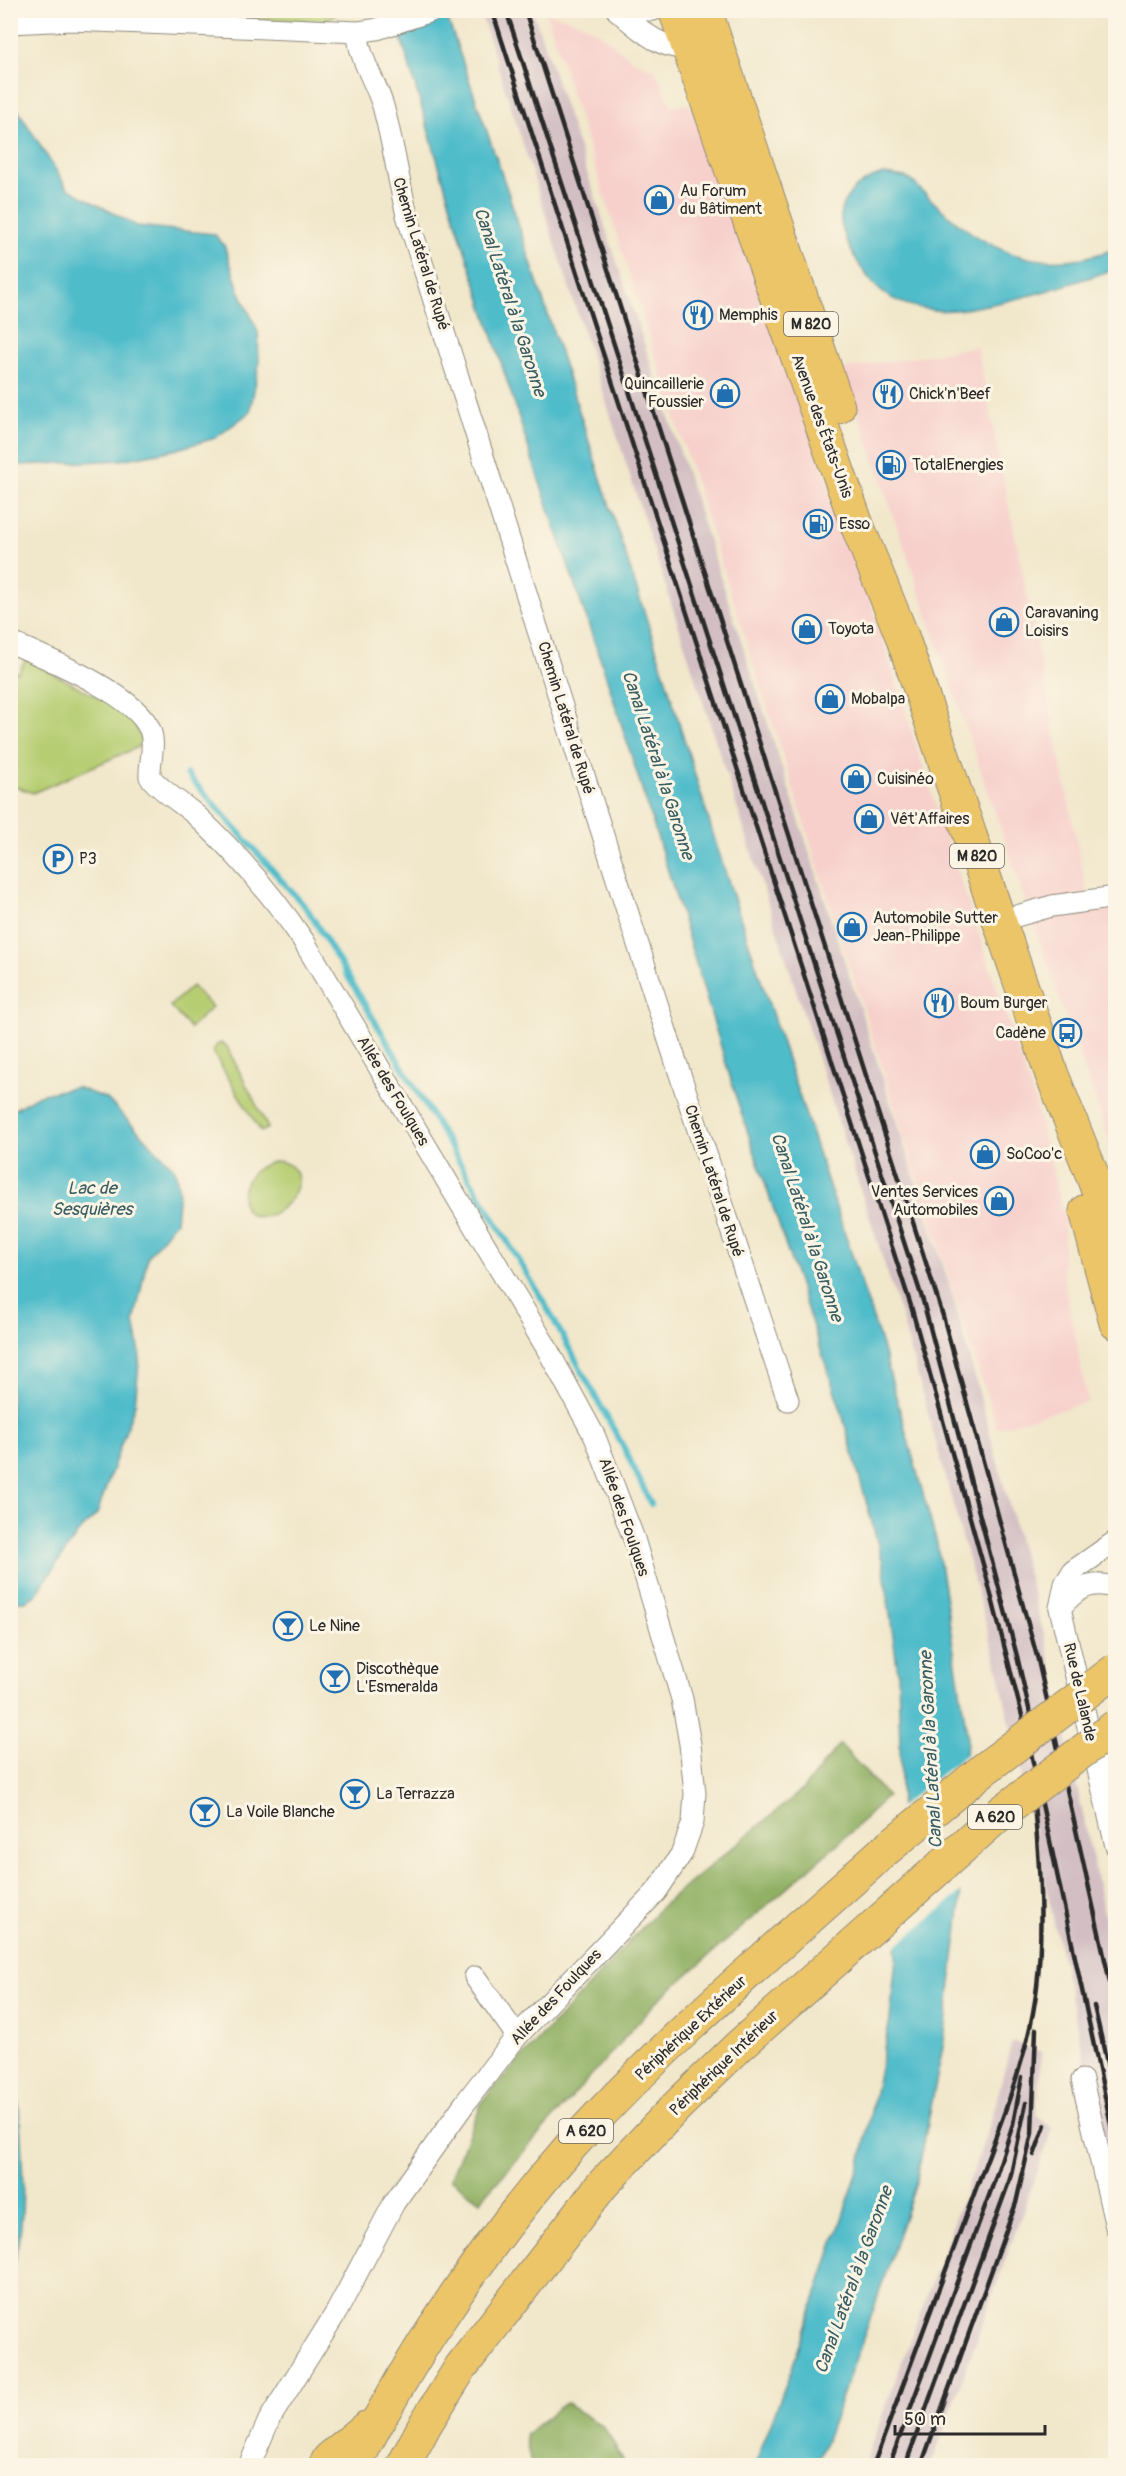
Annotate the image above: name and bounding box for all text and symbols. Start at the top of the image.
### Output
street label: Chemin Latéral de Rupé [388,175,454,333]
place label: Au Forum du Bâtiment [680,181,762,219]
shop icon: Au Forum du Bâtiment [643,184,675,216]
water label: Canal Latéral à la Garonne [469,205,552,401]
restaurant icon: Memphis [682,299,714,331]
place label: Memphis [719,305,778,325]
road number: M 820 [784,312,838,336]
street label: Avenue des États-Unis [787,351,857,501]
place label: Quincaillerie Foussier [624,374,704,412]
shop icon: Quincaillerie Foussier [709,377,741,409]
restaurant icon: Chick'n'Beef [872,378,904,410]
place label: Chick'n'Beef [909,384,991,404]
fuel station icon: TotalEnergies [875,449,907,481]
place label: TotalEnergies [912,455,1003,475]
fuel station icon: Esso [802,508,834,540]
place label: Esso [839,514,871,534]
place label: Caravaning Loisirs [1025,603,1098,641]
shop icon: Caravaning Loisirs [988,606,1020,638]
shop icon: Toyota [791,613,823,645]
place label: Toyota [828,619,874,639]
street label: Chemin Latéral de Rupé [533,639,599,797]
water label: Canal Latéral à la Garonne [617,668,700,864]
shop icon: Mobalpa [814,683,846,715]
place label: Mobalpa [851,689,905,709]
shop icon: Cuisinéo [840,763,872,795]
place label: Cuisinéo [877,769,934,789]
shop icon: Vêt'Affaires [853,803,885,835]
place label: Vêt'Affaires [890,809,969,829]
parking icon: P3 [42,843,74,875]
road number: M 820 [950,844,1004,868]
place label: P3 [79,849,97,869]
place label: Automobile Sutter Jean-Philippe [873,908,998,946]
shop icon: Automobile Sutter Jean-Philippe [836,911,868,943]
restaurant icon: Boum Burger [923,987,955,1019]
place label: Boum Burger [960,993,1048,1013]
bus stop icon: Cadène [1051,1017,1083,1049]
place label: Cadène [995,1023,1046,1043]
street label: Allée des Foulques [352,1033,434,1149]
street label: Chemin Latéral de Rupé [680,1102,748,1260]
water label: Canal Latéral à la Garonne [766,1130,849,1326]
shop icon: SoCoo'c [969,1138,1001,1170]
place label: SoCoo'c [1006,1144,1062,1164]
water label: Lac de Sesquières [52,1177,134,1221]
place label: Ventes Services Automobiles [871,1182,978,1220]
shop icon: Ventes Services Automobiles [983,1185,1015,1217]
street label: Allée des Foulques [594,1455,654,1579]
bar icon: Le Nine [272,1610,304,1642]
place label: Le Nine [309,1616,360,1636]
street label: Rue de Lalande [1059,1641,1101,1743]
water label: Canal Latéral à la Garonne [914,1649,948,1849]
place label: Discothèque L'Esmeralda [356,1659,439,1697]
bar icon: Discothèque L'Esmeralda [319,1662,351,1694]
bar icon: La Terrazza [339,1778,371,1810]
place label: La Terrazza [376,1784,455,1804]
bar icon: La Voile Blanche [189,1796,221,1828]
place label: La Voile Blanche [226,1802,335,1822]
road number: A 620 [968,1805,1022,1829]
street label: Allée des Foulques [506,1945,606,2049]
street label: Périphérique Extérieur [631,1971,751,2085]
street label: Périphérique Intérieur [665,2006,783,2120]
road number: A 620 [559,2119,613,2143]
water label: Canal Latéral à la Garonne [809,2181,899,2377]
scale bar [895,2398,1045,2436]
text: 50 m [904,2408,946,2431]

